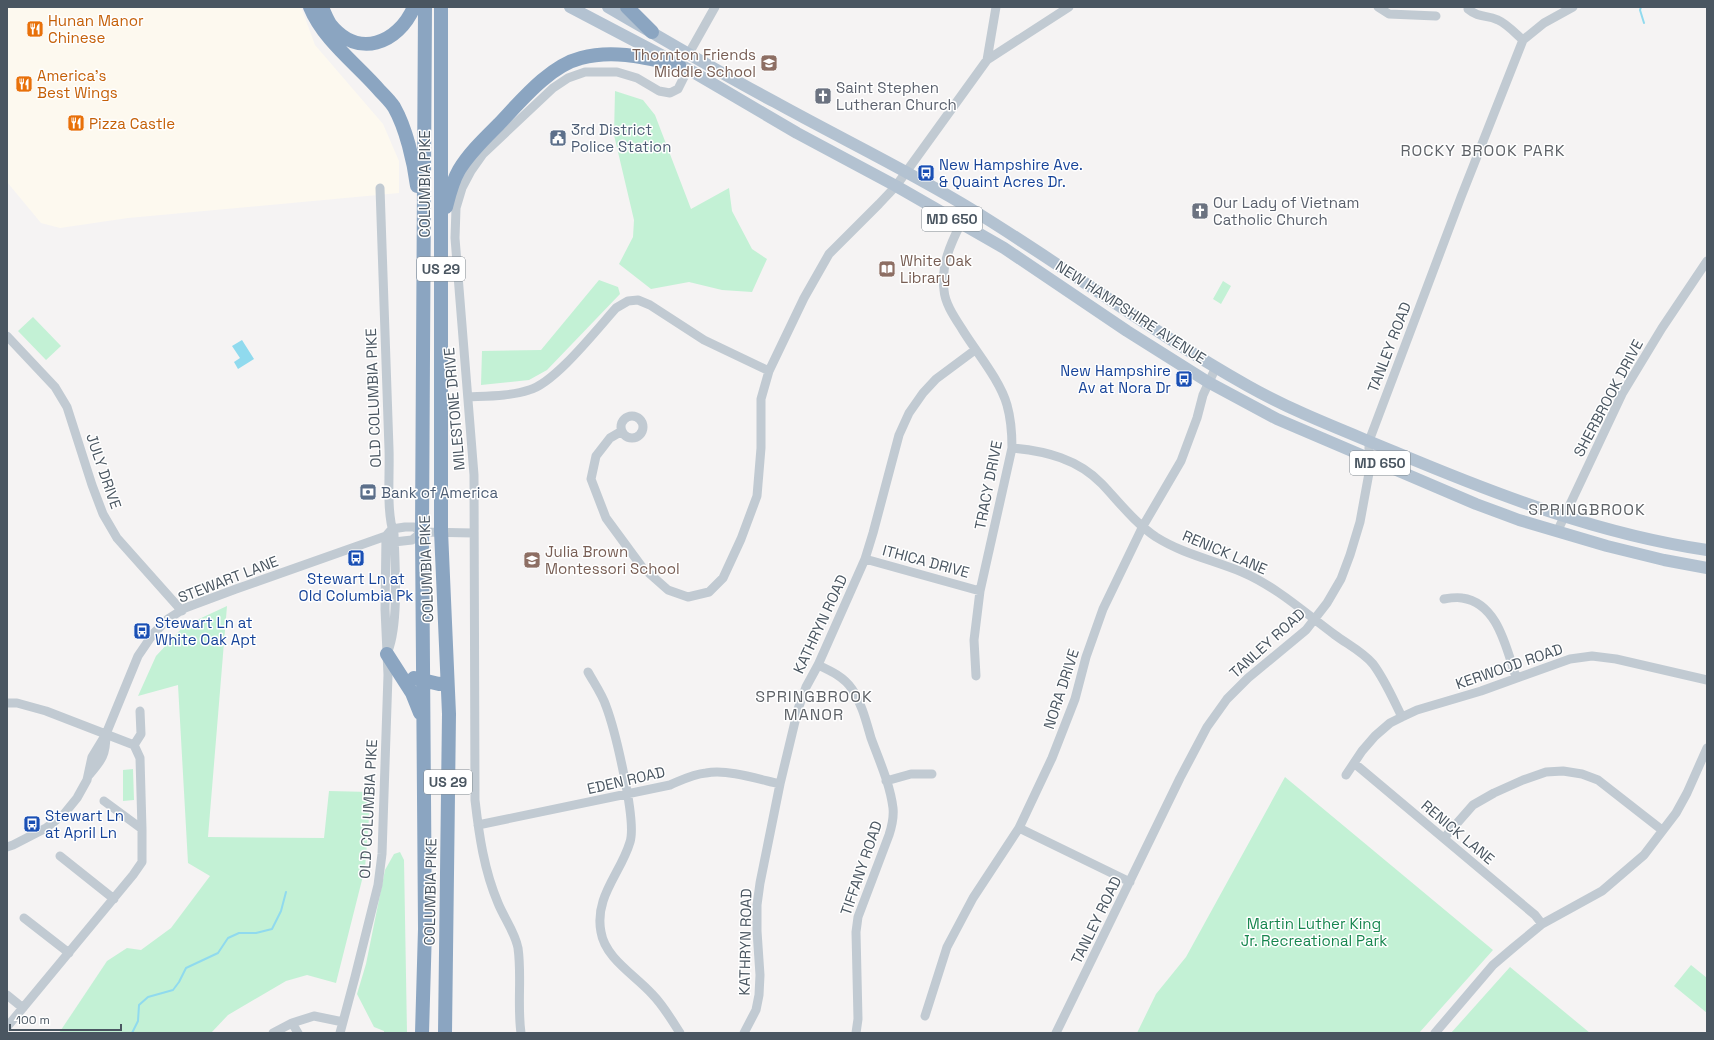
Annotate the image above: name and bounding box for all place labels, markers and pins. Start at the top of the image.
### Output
place label: Hunan Manor Chinese [48,11,144,47]
restaurant icon: Hunan Manor Chinese [25,19,45,39]
place label: Thornton Friends Middle School [632,45,756,81]
school or university icon: Thornton Friends Middle School [759,53,779,73]
place label: America's Best Wings [37,66,118,102]
restaurant icon: America's Best Wings [14,74,34,94]
place label: Saint Stephen Lutheran Church [836,78,957,114]
church icon: Saint Stephen Lutheran Church [813,86,833,106]
restaurant icon: Pizza Castle [66,113,86,133]
place label: Pizza Castle [89,114,175,133]
place label: 3rd District Police Station [571,120,671,156]
public building icon: 3rd District Police Station [548,128,568,148]
place label: New Hampshire Ave. & Quaint Acres Dr. [939,155,1083,191]
bus stop icon: New Hampshire Ave. & Quaint Acres Dr. [916,163,936,183]
place label: Our Lady of Vietnam Catholic Church [1213,193,1359,229]
church icon: Our Lady of Vietnam Catholic Church [1190,201,1210,221]
place label: White Oak Library [900,251,972,287]
library icon: White Oak Library [877,259,897,279]
place label: New Hampshire Av at Nora Dr [1060,361,1171,397]
bus stop icon: New Hampshire Av at Nora Dr [1174,369,1194,389]
bank icon: Bank of America [358,482,378,502]
place label: Bank of America [381,483,498,502]
place label: Julia Brown Montessori School [545,542,680,578]
bus stop icon: Stewart Ln at Old Columbia Pk [346,548,366,568]
school or university icon: Julia Brown Montessori School [522,550,542,570]
place label: Stewart Ln at Old Columbia Pk [299,569,413,605]
place label: Stewart Ln at White Oak Apt [155,613,257,649]
bus stop icon: Stewart Ln at White Oak Apt [132,621,152,641]
place label: Stewart Ln at April Ln [45,806,124,842]
bus stop icon: Stewart Ln at April Ln [22,814,42,834]

